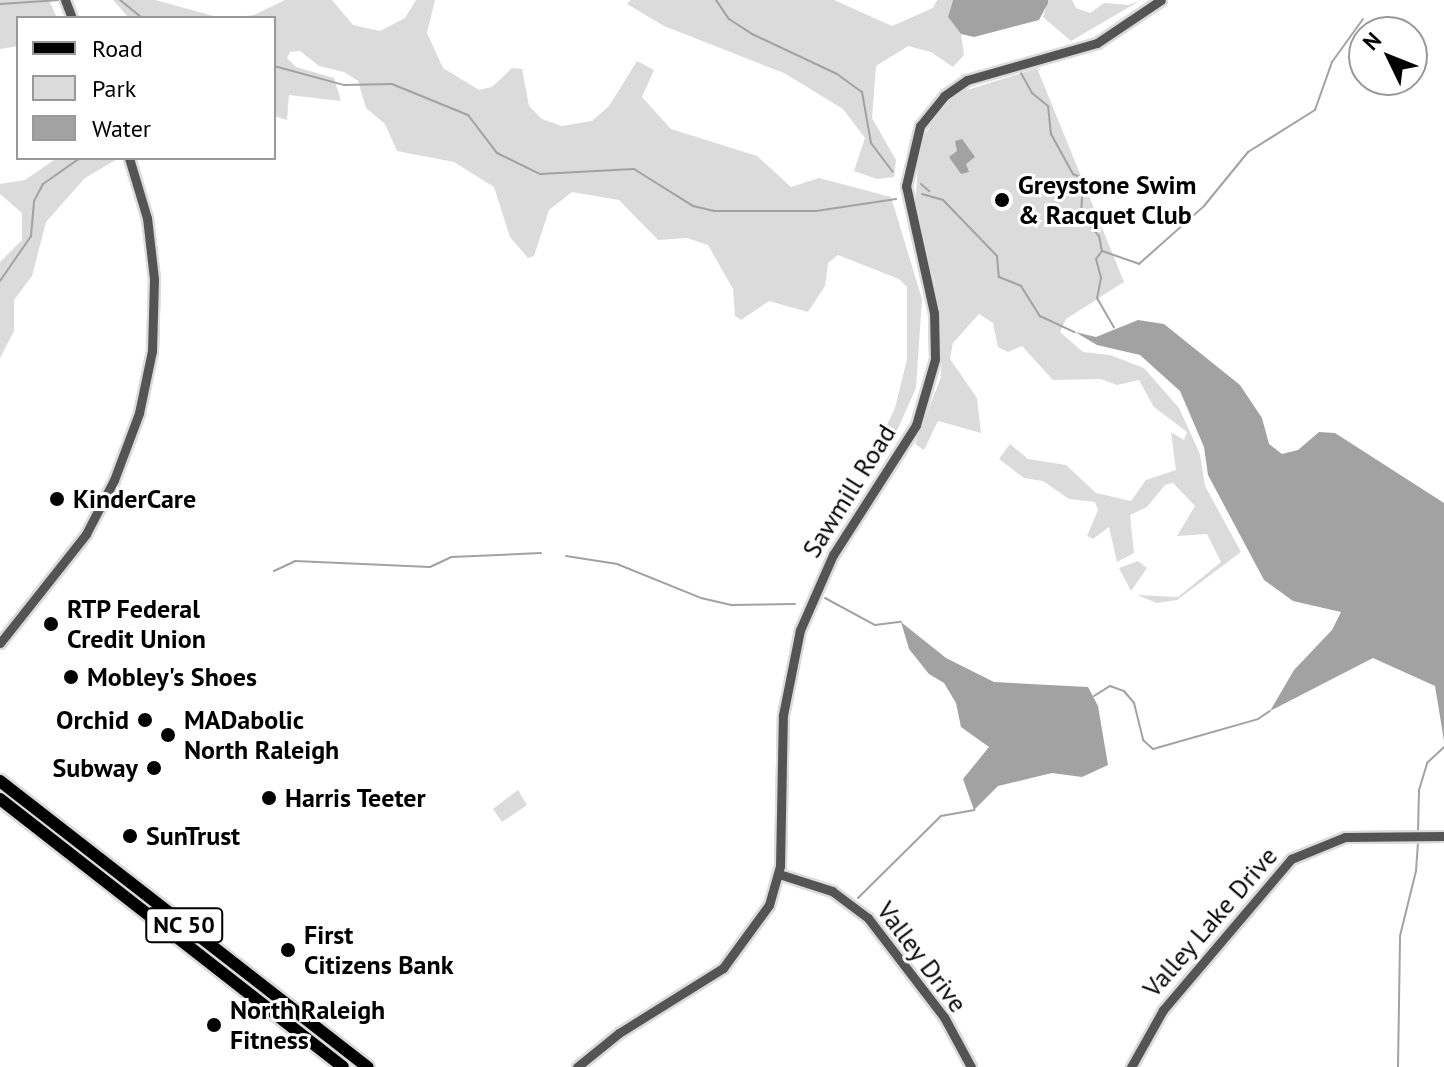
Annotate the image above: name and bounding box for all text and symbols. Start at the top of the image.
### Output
legend [16,16,276,160]
north arrow [1348,16,1428,96]
text: N [1357,26,1387,56]
text: Road [92,33,143,64]
text: Park [92,73,136,104]
text: Water [92,113,151,144]
place label: Greystone Swim & Racquet Club [1018,169,1197,230]
marker: Greystone Swim & Racquet Club [993,191,1011,209]
street label: Sawmill Road [796,419,902,563]
place label: KinderCare [73,483,196,515]
marker: KinderCare [48,490,66,508]
place label: RTP Federal Credit Union [67,593,206,654]
marker: RTP Federal Credit Union [42,615,60,633]
place label: Mobley's Shoes [87,661,257,693]
marker: Mobley's Shoes [62,668,80,686]
place label: Orchid [56,704,129,736]
place label: MADabolic North Raleigh [184,704,339,766]
marker: Orchid [136,711,154,729]
marker: MADabolic North Raleigh [159,726,177,744]
place label: Subway [52,752,138,784]
marker: Subway [145,759,163,777]
place label: Harris Teeter [285,782,427,814]
marker: Harris Teeter [260,789,278,807]
place label: SunTrust [146,820,240,852]
marker: SunTrust [121,827,139,845]
street label: Valley Lake Drive [1136,840,1284,1004]
street label: Valley Drive [870,895,974,1019]
road number: NC 50 [144,905,224,945]
place label: First Citizens Bank [304,919,453,980]
marker: First Citizens Bank [279,941,297,959]
place label: North Raleigh Fitness [230,994,385,1056]
marker: North Raleigh Fitness [205,1016,223,1034]

